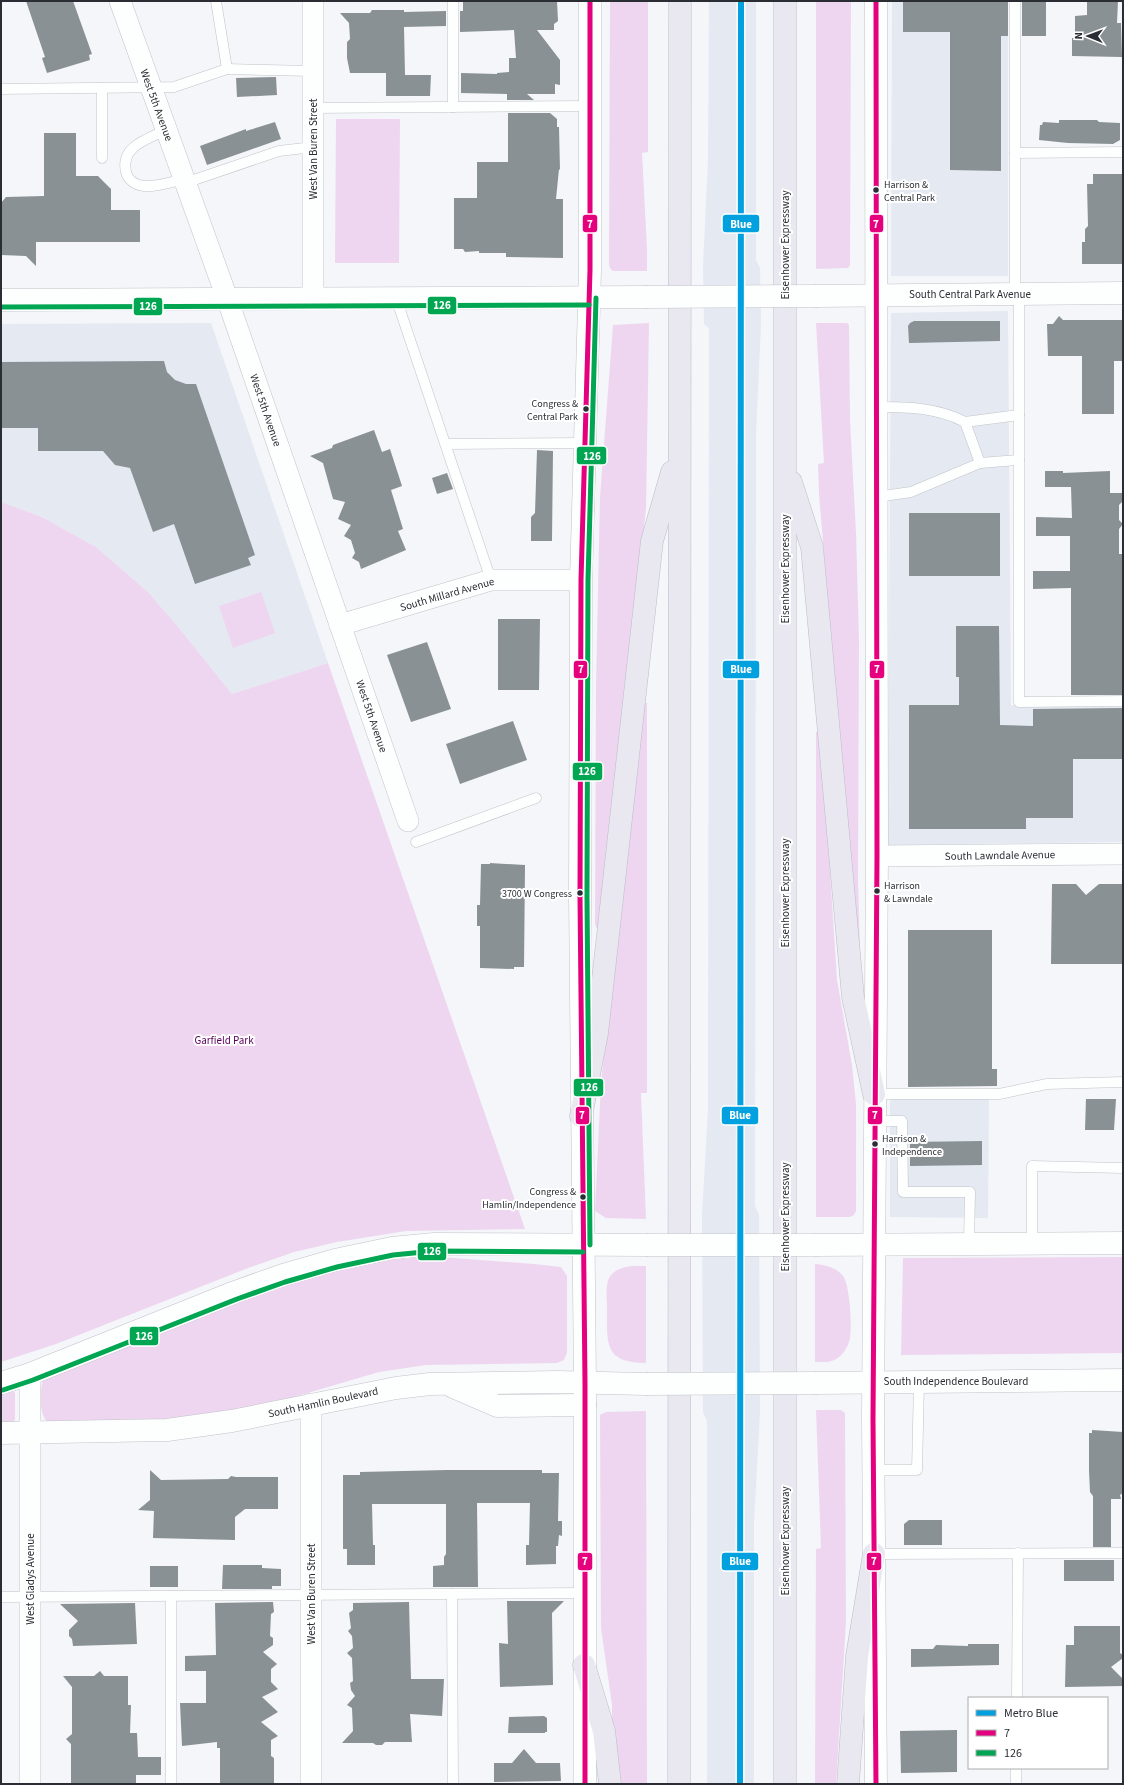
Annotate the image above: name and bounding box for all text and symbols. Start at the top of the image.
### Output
north arrow [1068,16,1108,56]
text: N [1071,32,1086,40]
street label: West 5th Avenue [137,67,177,144]
street label: West Van Buren Street [306,98,321,199]
place label: Harrison & Central Park [884,178,935,205]
marker: Harrison & Central Park [871,185,881,195]
street label: Eisenhower Expressway [778,190,793,300]
line badge: 7 [582,214,598,233]
line badge: Blue [722,214,760,233]
line badge: 7 [869,214,884,233]
text: 7 [587,217,593,232]
text: Blue [730,217,752,232]
text: 7 [873,217,879,232]
street label: South Central Park Avenue [909,287,1032,302]
line badge: 126 [427,296,457,315]
line badge: 126 [133,297,163,316]
text: 126 [433,298,451,313]
text: 126 [139,299,157,314]
street label: West 5th Avenue [246,372,285,449]
place label: Congress & Central Park [527,397,578,424]
marker: Congress & Central Park [581,404,591,414]
line badge: 126 [576,446,607,465]
text: 126 [583,449,601,464]
street label: Eisenhower Expressway [778,514,793,624]
street label: South Millard Avenue [398,574,497,615]
line badge: 7 [573,660,588,679]
line badge: Blue [722,660,760,679]
line badge: 7 [869,660,885,679]
text: 7 [578,662,584,677]
text: Blue [730,662,752,677]
text: 7 [874,662,880,677]
street label: West 5th Avenue [352,678,391,755]
line badge: 126 [572,762,603,781]
text: 126 [578,764,596,779]
street label: Eisenhower Expressway [778,838,793,948]
street label: South Lawndale Avenue [945,847,1056,864]
place label: Harrison & Lawndale [884,879,933,906]
marker: Harrison & Lawndale [872,886,882,896]
place label: 3700 W Congress [502,887,572,901]
marker: 3700 W Congress [575,888,585,898]
park label: Garfield Park [194,1033,254,1048]
line badge: 126 [573,1078,604,1097]
text: 126 [580,1080,598,1095]
line badge: 7 [575,1106,590,1125]
line badge: Blue [721,1106,759,1125]
line badge: 7 [867,1106,883,1125]
text: 7 [579,1108,585,1123]
text: Blue [729,1108,751,1123]
text: 7 [872,1108,878,1123]
place label: Harrison & Independence [882,1132,942,1159]
marker: Harrison & Independence [870,1139,880,1149]
street label: Eisenhower Expressway [778,1162,793,1272]
place label: Congress & Hamlin/Independence [482,1185,576,1212]
marker: Congress & Hamlin/Independence [578,1192,588,1202]
line badge: 126 [417,1242,447,1261]
text: 126 [423,1244,441,1259]
line badge: 126 [129,1326,159,1346]
text: 126 [135,1329,153,1344]
street label: South Independence Boulevard [884,1374,1028,1389]
street label: South Hamlin Boulevard [267,1383,380,1421]
street label: Eisenhower Expressway [778,1486,793,1596]
street label: West Gladys Avenue [23,1533,38,1625]
street label: West Van Buren Street [304,1543,319,1644]
line badge: 7 [577,1552,593,1571]
line badge: Blue [721,1552,759,1571]
line badge: 7 [866,1552,882,1571]
text: 7 [582,1554,588,1569]
text: Blue [729,1554,751,1569]
text: 7 [871,1554,877,1569]
legend [968,1697,1108,1769]
text: Metro Blue [1004,1705,1058,1722]
text: 7 [1004,1725,1010,1742]
text: 126 [1004,1745,1022,1762]

